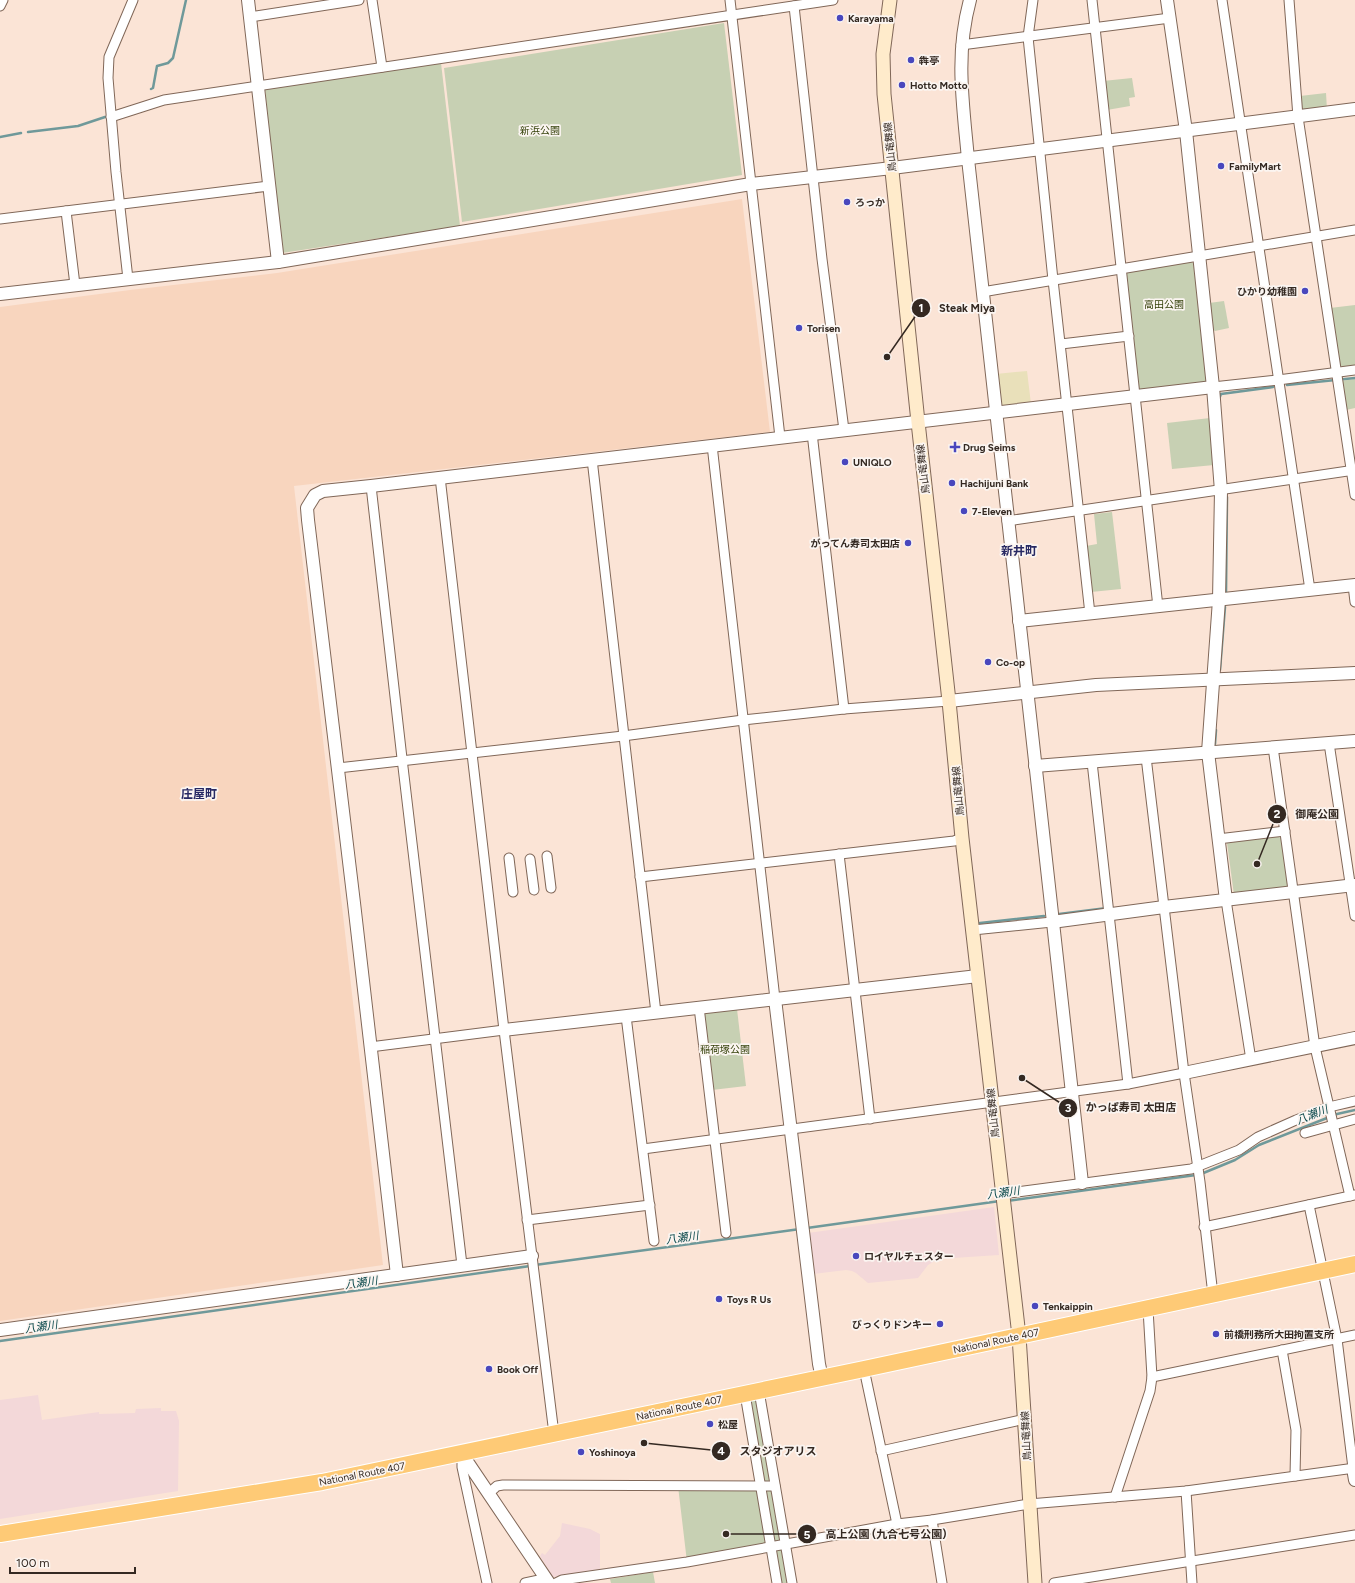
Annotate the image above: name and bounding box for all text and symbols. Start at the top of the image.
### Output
place label: Karayama [848,12,894,25]
marker: Karayama [835,13,845,23]
place label: 犇亭 [918,54,939,67]
marker: 犇亭 [906,55,916,65]
place label: Hotto Motto [910,79,968,92]
marker: Hotto Motto [897,80,907,90]
street label: 鳥山竜舞線 [881,121,899,173]
park label: 新浜公園 [520,124,560,137]
place label: FamilyMart [1229,160,1281,173]
marker: FamilyMart [1216,161,1226,171]
place label: ろっか [855,196,885,209]
marker: ろっか [842,197,852,207]
place label: ひかり幼稚園 [1237,285,1297,298]
marker: ひかり幼稚園 [1300,286,1310,296]
callout: Steak Miya [911,296,1003,319]
park label: 高田公園 [1144,298,1184,311]
text: 1 [918,301,924,315]
text: Steak Miya [939,302,995,315]
place label: Torisen [807,322,841,335]
marker: Torisen [794,323,804,333]
place label: Drug Seims [963,441,1016,454]
marker: Drug Seims [950,442,960,452]
street label: 鳥山竜舞線 [914,443,932,495]
place label: UNIQLO [853,456,892,469]
marker: UNIQLO [840,457,850,467]
place label: Hachijuni Bank [960,477,1029,490]
marker: Hachijuni Bank [947,478,957,488]
place label: 7-Eleven [972,505,1012,518]
marker: 7-Eleven [959,506,969,516]
place label: がってん寿司太田店 [811,537,900,550]
marker: がってん寿司太田店 [903,538,913,548]
district label: 新井町 [1001,544,1037,558]
place label: Co-op [996,656,1025,669]
marker: Co-op [983,657,993,667]
street label: 鳥山竜舞線 [949,766,967,816]
district label: 庄屋町 [181,787,217,801]
callout: 御庵公園 [1267,802,1347,825]
text: 2 [1274,807,1281,821]
text: 御庵公園 [1295,808,1339,821]
park label: 稲荷塚公園 [700,1043,750,1056]
street label: 鳥山竜舞線 [984,1087,1002,1139]
callout: かっぱ寿司 太田店 [1058,1096,1184,1119]
text: 3 [1065,1101,1072,1115]
text: かっぱ寿司 太田店 [1086,1101,1176,1114]
water label: 八瀬川 [1294,1102,1331,1127]
water label: 八瀬川 [986,1184,1021,1202]
water label: 八瀬川 [665,1229,700,1247]
place label: ロイヤルチェスター [864,1250,954,1263]
marker: ロイヤルチェスター [851,1251,861,1261]
water label: 八瀬川 [344,1274,379,1292]
place label: Toys R Us [727,1293,771,1306]
marker: Toys R Us [714,1294,724,1304]
place label: Tenkaippin [1043,1300,1093,1313]
marker: Tenkaippin [1030,1301,1040,1311]
water label: 八瀬川 [24,1318,59,1336]
place label: びっくりドンキー [852,1318,932,1331]
marker: びっくりドンキー [935,1319,945,1329]
street label: National Route 407 [952,1325,1041,1356]
place label: 前橋刑務所大田拘置支所 [1224,1328,1334,1341]
marker: 前橋刑務所大田拘置支所 [1211,1329,1221,1339]
place label: Book Off [497,1363,538,1376]
marker: Book Off [484,1364,494,1374]
street label: National Route 407 [635,1392,724,1423]
street label: 鳥山竜舞線 [1018,1411,1034,1461]
place label: 松屋 [718,1418,738,1431]
marker: 松屋 [705,1419,715,1429]
callout: スタジオアリス [711,1440,824,1463]
text: 4 [717,1444,725,1458]
text: スタジオアリス [740,1445,817,1458]
place label: Yoshinoya [589,1446,636,1459]
marker: Yoshinoya [576,1447,586,1457]
street label: National Route 407 [318,1459,407,1489]
callout: 高上公園 (九合七号公園) [797,1523,954,1546]
text: 5 [804,1528,811,1542]
text: 高上公園 (九合七号公園) [825,1528,947,1541]
scale bar [10,1549,135,1575]
text: 100 m [16,1556,50,1570]

